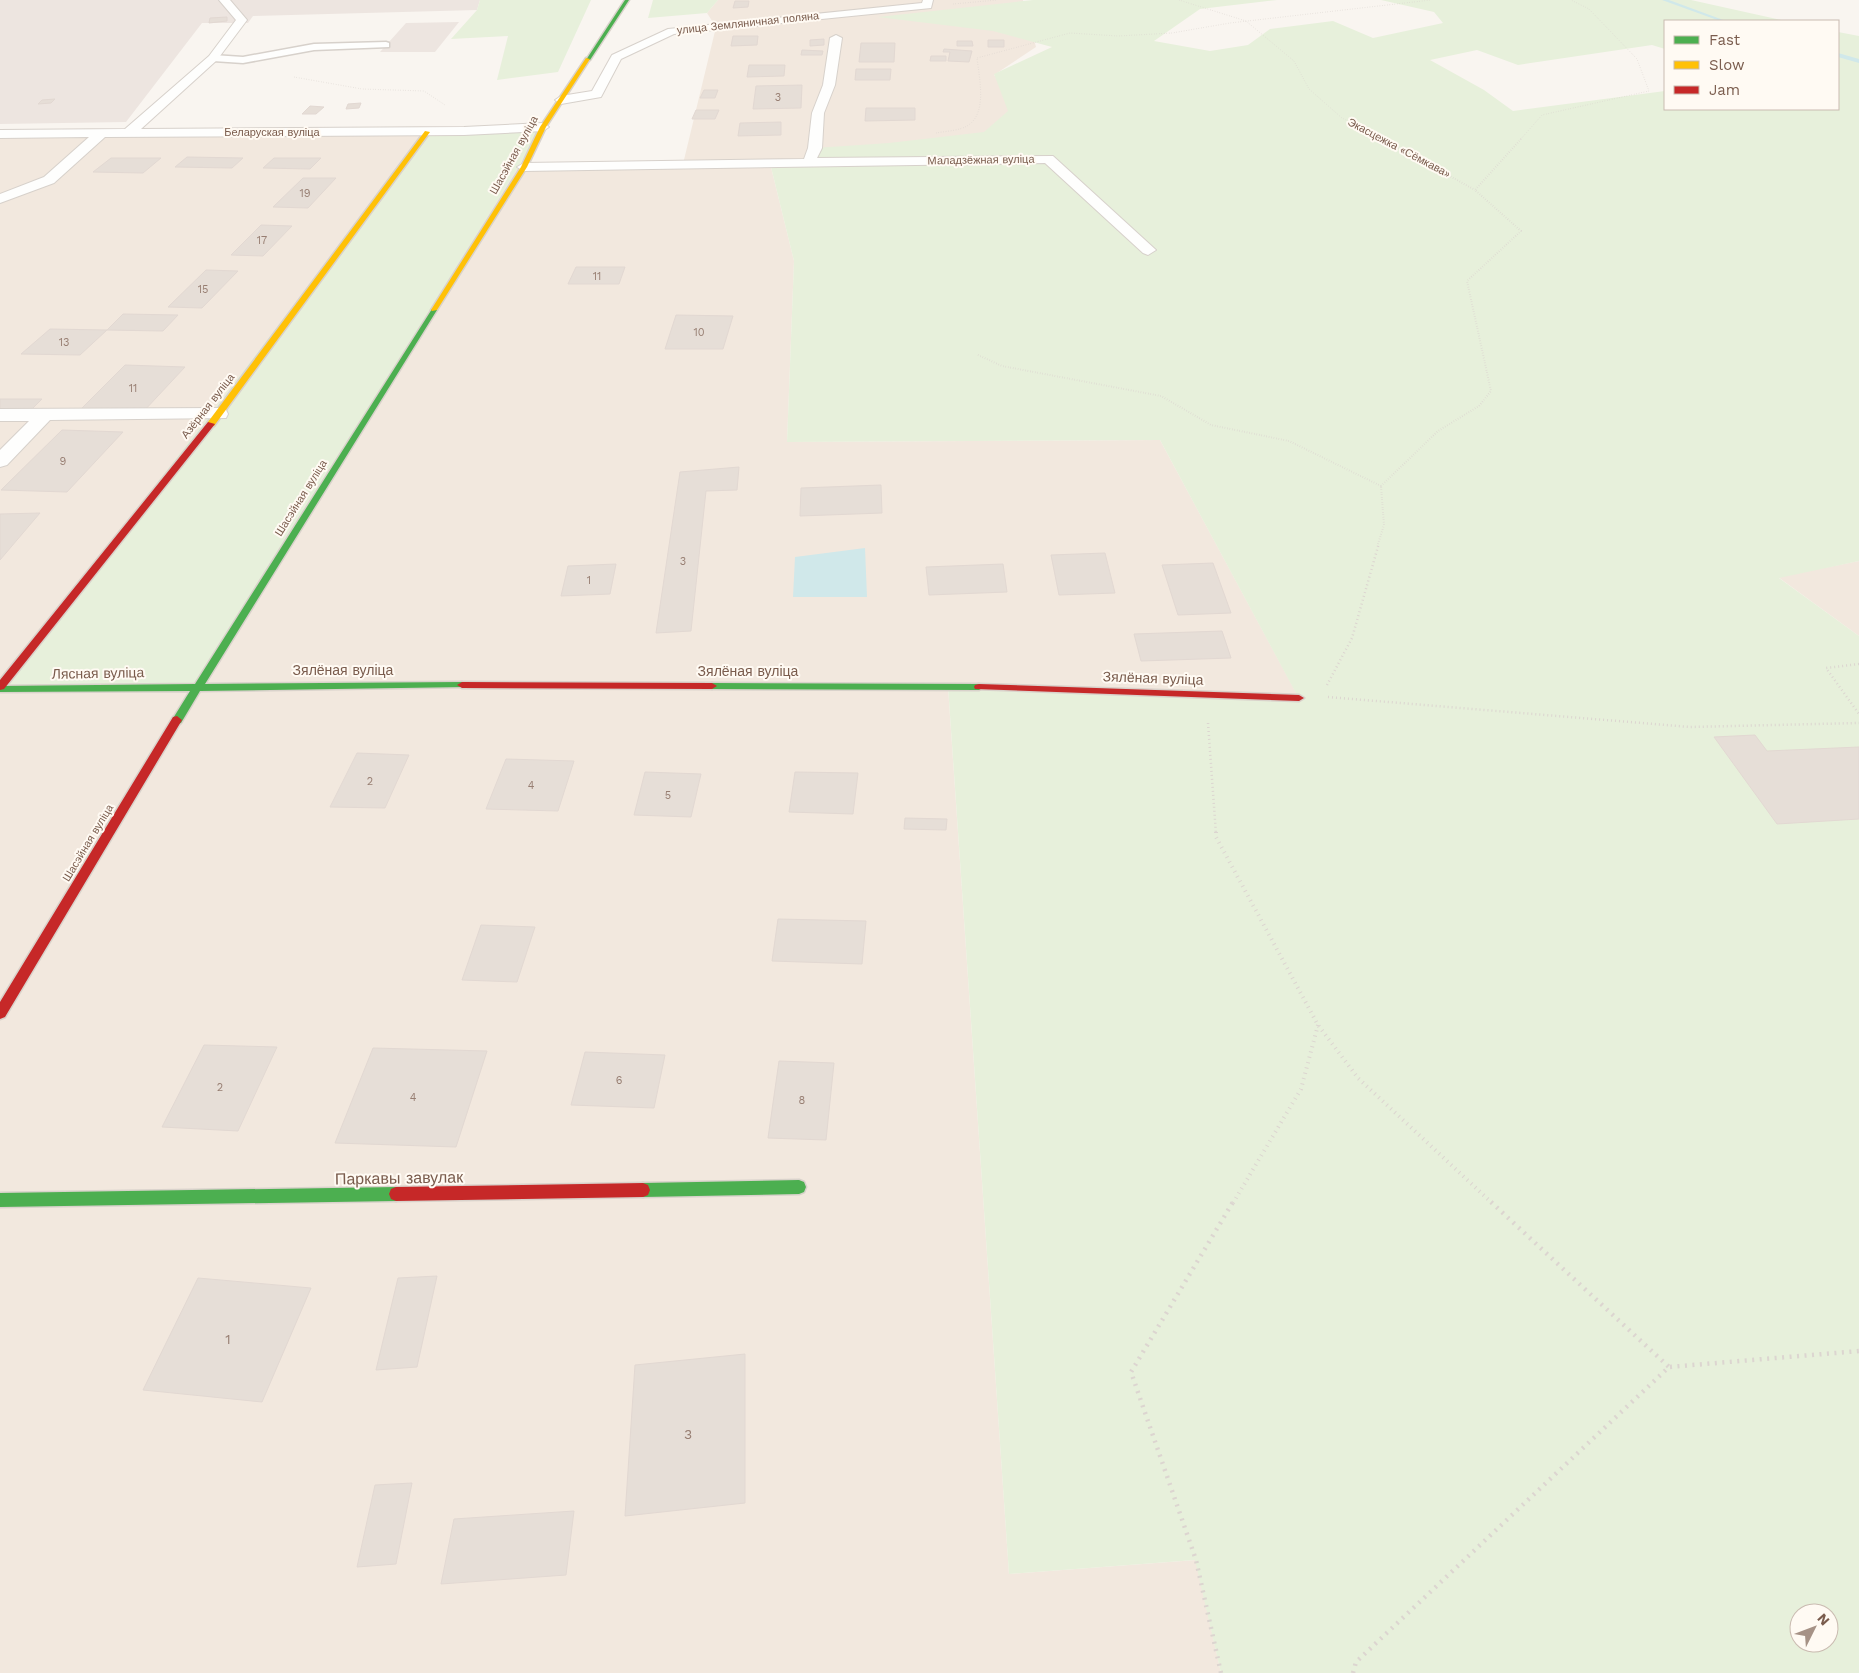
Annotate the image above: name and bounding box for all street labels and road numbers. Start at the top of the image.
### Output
street label: улица Земляничная поляна [676,9,821,37]
street label: Шасэйная вуліца [487,113,541,196]
street label: Экасцежка «Сёмкава» [1345,115,1453,181]
street label: Беларуская вуліца [224,126,321,139]
street label: Маладзёжная вуліца [927,153,1035,167]
street label: Азёрная вуліца [179,370,238,441]
street label: Шасэйная вуліца [272,457,330,539]
street label: Зялёная вуліца [293,662,394,678]
street label: Зялёная вуліца [698,663,799,679]
street label: Лясная вуліца [52,664,145,682]
street label: Зялёная вуліца [1102,668,1204,688]
street label: Шасэйная вуліца [60,801,117,884]
street label: Паркавы завулак [335,1167,464,1189]

